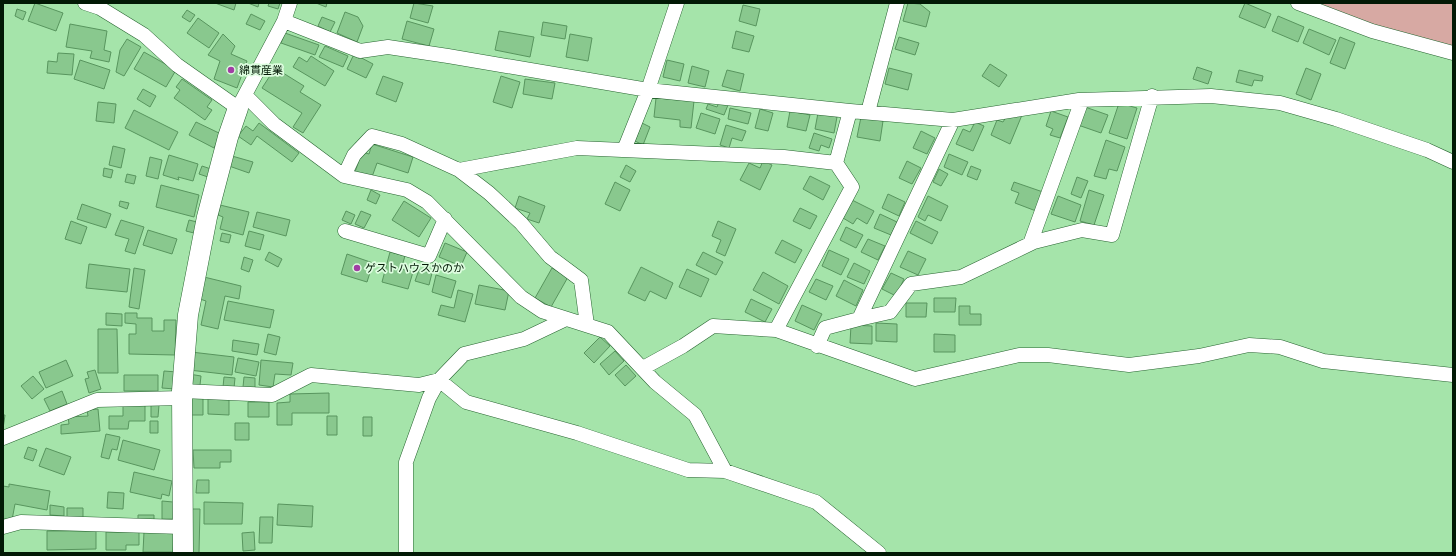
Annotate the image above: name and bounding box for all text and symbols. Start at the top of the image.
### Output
place label: 綿貫産業 [239,62,283,78]
marker: 綿貫産業 [226,65,236,75]
place label: ゲストハウスかのか [365,260,464,276]
marker: ゲストハウスかのか [352,263,362,273]

